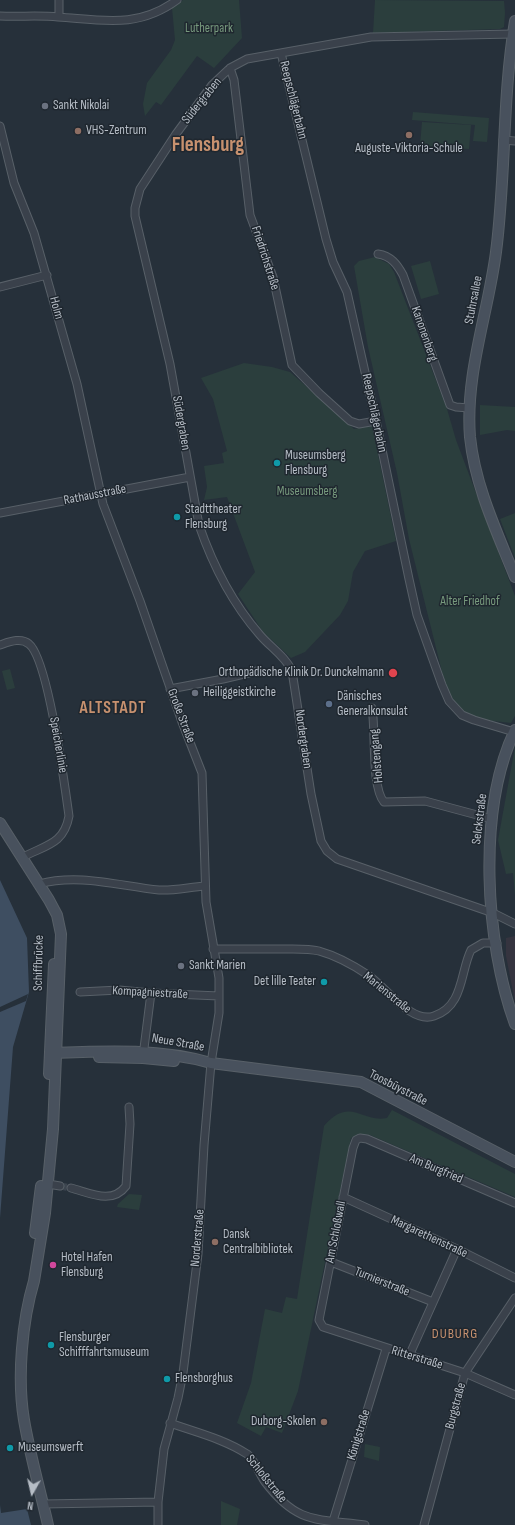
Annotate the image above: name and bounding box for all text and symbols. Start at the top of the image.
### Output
park label: Lutherpark [185,21,233,37]
street label: Reepschlägerbahn [276,59,310,141]
street label: Südergraben [179,75,225,127]
place label: Sankt Nikolai [53,98,109,114]
marker: Sankt Nikolai [40,101,50,111]
place label: VHS-Zentrum [86,123,146,139]
marker: VHS-Zentrum [73,126,83,136]
marker: Auguste-Viktoria-Schule [404,130,414,140]
district label: Flensburg [172,133,244,159]
place label: Auguste-Viktoria-Schule [355,141,463,157]
street label: Friedrichstraße [247,224,283,292]
street label: Stuhrsallee [462,274,486,326]
street label: Holm [46,295,66,321]
street label: Kanonenberg [407,304,441,364]
street label: Reepschlägerbahn [358,372,390,454]
street label: Südergraben [169,395,193,451]
place label: Museumsberg Flensburg [285,448,346,479]
marker: Museumsberg Flensburg [272,458,282,468]
street label: Rathausstraße [63,481,127,509]
park label: Museumsberg [277,484,337,500]
place label: Stadttheater Flensburg [185,502,241,533]
marker: Stadttheater Flensburg [172,512,182,522]
park label: Alter Friedhof [440,594,500,610]
place label: Orthopädische Klinik Dr. Dunckelmann [218,665,384,681]
marker: Orthopädische Klinik Dr. Dunckelmann [387,667,399,679]
place label: Heiliggeistkirche [203,685,276,701]
street label: Große Straße [164,687,198,745]
marker: Heiliggeistkirche [190,688,200,698]
place label: Dänisches Generalkonsulat [337,689,408,720]
district label: ALTSTADT [79,699,147,719]
marker: Dänisches Generalkonsulat [324,699,334,709]
street label: Nordergraben [291,708,315,770]
street label: Speicherlinie [45,716,71,774]
street label: Holstengang [367,728,387,784]
street label: Selckstraße [469,793,491,845]
street label: Schiffbrücke [31,935,47,991]
place label: Sankt Marien [189,958,246,974]
marker: Sankt Marien [176,961,186,971]
street label: Marienstraße [360,969,414,1017]
place label: Det lille Teater [254,974,316,990]
marker: Det lille Teater [319,977,329,987]
street label: Kompagniestraße [112,983,188,1003]
street label: Neue Straße [150,1031,206,1055]
street label: Toosbüystraße [366,1067,430,1109]
street label: Am Burgfried [407,1151,465,1187]
street label: Am Schloßwall [322,1200,350,1264]
street label: Norderstraße [188,1209,208,1267]
street label: Margarethenstraße [388,1212,470,1262]
place label: Dansk Centralbibliotek [223,1227,293,1258]
marker: Dansk Centralbibliotek [210,1237,220,1247]
place label: Hotel Hafen Flensburg [61,1250,112,1281]
marker: Hotel Hafen Flensburg [48,1260,58,1270]
street label: Turnierstraße [352,1264,412,1300]
district label: DUBURG [432,1326,478,1342]
place label: Flensburger Schifffahrtsmuseum [59,1330,149,1361]
marker: Flensburger Schifffahrtsmuseum [46,1340,56,1350]
street label: Ritterstraße [389,1343,445,1373]
place label: Flensborghus [175,1371,233,1387]
marker: Flensborghus [162,1374,172,1384]
street label: Burgstraße [442,1381,470,1431]
street label: Königstraße [344,1408,374,1462]
place label: Duborg-Skolen [251,1414,316,1430]
marker: Duborg-Skolen [319,1417,329,1427]
place label: Museumswerft [18,1440,84,1456]
marker: Museumswerft [5,1443,15,1453]
street label: Schloßstraße [242,1452,290,1506]
north arrow [12,1473,52,1513]
text: N [26,1499,34,1512]

